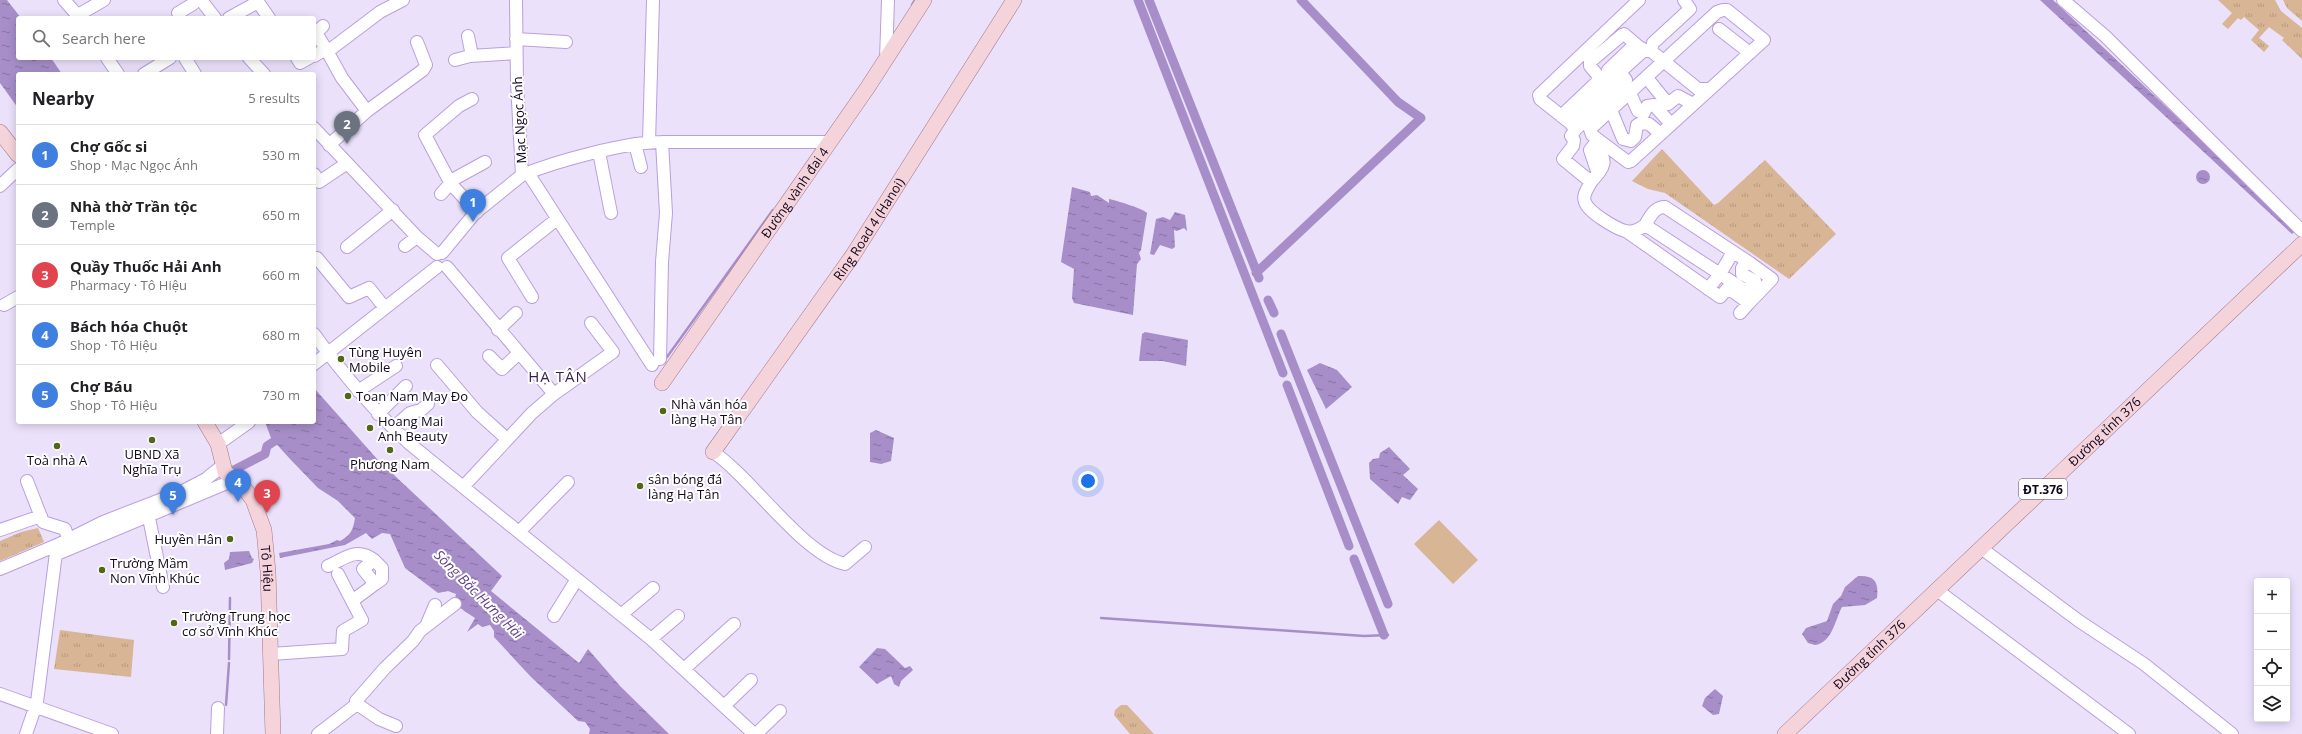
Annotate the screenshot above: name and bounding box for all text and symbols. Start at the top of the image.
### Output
search box [16,16,316,60]
icon: search [30,27,52,49]
text: Search here [62,28,146,48]
street label: Mạc Ngọc Ánh [508,76,530,164]
text: Nearby [32,87,94,110]
text: 5 results [248,89,300,107]
pin: 2 [334,111,360,144]
text: Chợ Gốc si [70,136,147,156]
street label: Đường vành đai 4 [757,143,833,242]
text: 1 [41,146,49,164]
text: 530 m [262,146,300,164]
text: Shop · Mạc Ngọc Ánh [70,156,198,174]
street label: Ring Road 4 (Hanoi) [829,174,909,284]
pin: 1 [460,189,486,222]
text: Nhà thờ Trần tộc [70,196,197,216]
text: 2 [41,206,49,224]
text: 650 m [262,206,300,224]
text: Temple [70,216,115,234]
text: Quầy Thuốc Hải Anh [70,256,222,276]
text: 3 [41,266,49,284]
text: 660 m [262,266,300,284]
text: Pharmacy · Tô Hiệu [70,276,187,294]
text: Bách hóa Chuột [70,316,188,336]
text: 4 [41,326,49,344]
text: 680 m [262,326,300,344]
text: Shop · Tô Hiệu [70,336,158,354]
place label: Tùng Huyên Mobile [349,343,422,376]
marker: Tùng Huyên Mobile [336,354,346,364]
district label: HẠ TÂN [528,366,588,386]
text: Chợ Báu [70,376,133,396]
text: 5 [41,386,49,404]
text: 730 m [262,386,300,404]
place label: Toan Nam May Đo [356,387,468,405]
marker: Toan Nam May Đo [343,391,353,401]
street label: Đường tỉnh 376 [2064,392,2145,470]
place label: Nhà văn hóa làng Hạ Tân [671,395,747,428]
text: Shop · Tô Hiệu [70,396,158,414]
marker: Nhà văn hóa làng Hạ Tân [658,406,668,416]
place label: Hoang Mai Anh Beauty [378,412,448,445]
marker: Hoang Mai Anh Beauty [365,423,375,433]
marker: UBND Xã Nghĩa Trụ [147,435,157,445]
marker: Toà nhà A [52,441,62,451]
place label: UBND Xã Nghĩa Trụ [122,445,182,478]
marker: Phương Nam [385,445,395,455]
place label: Toà nhà A [27,451,88,469]
place label: Phương Nam [350,455,430,473]
pin: 4 [225,469,251,502]
place label: sân bóng đá làng Hạ Tân [648,470,722,503]
your location [1078,471,1098,491]
road number: ĐT.376 [2019,479,2067,499]
pin: 3 [254,480,280,513]
marker: sân bóng đá làng Hạ Tân [635,481,645,491]
pin: 5 [160,482,186,515]
place label: Huyền Hân [154,530,222,548]
marker: Huyền Hân [225,534,235,544]
street label: Tô Hiệu [257,545,278,592]
water label: Sông Bắc Hưng Hải [430,545,528,643]
place label: Trường Mầm Non Vĩnh Khúc [110,554,199,587]
marker: Trường Mầm Non Vĩnh Khúc [97,565,107,575]
map controls [2254,578,2290,722]
button: + [2254,578,2290,614]
place label: Trường Trung học cơ sở Vĩnh Khúc [182,607,290,640]
button: − [2254,614,2290,650]
street label: Đường tỉnh 376 [1829,615,1910,693]
marker: Trường Trung học cơ sở Vĩnh Khúc [169,618,179,628]
button: locate [2254,650,2290,686]
button: layers [2254,686,2290,722]

